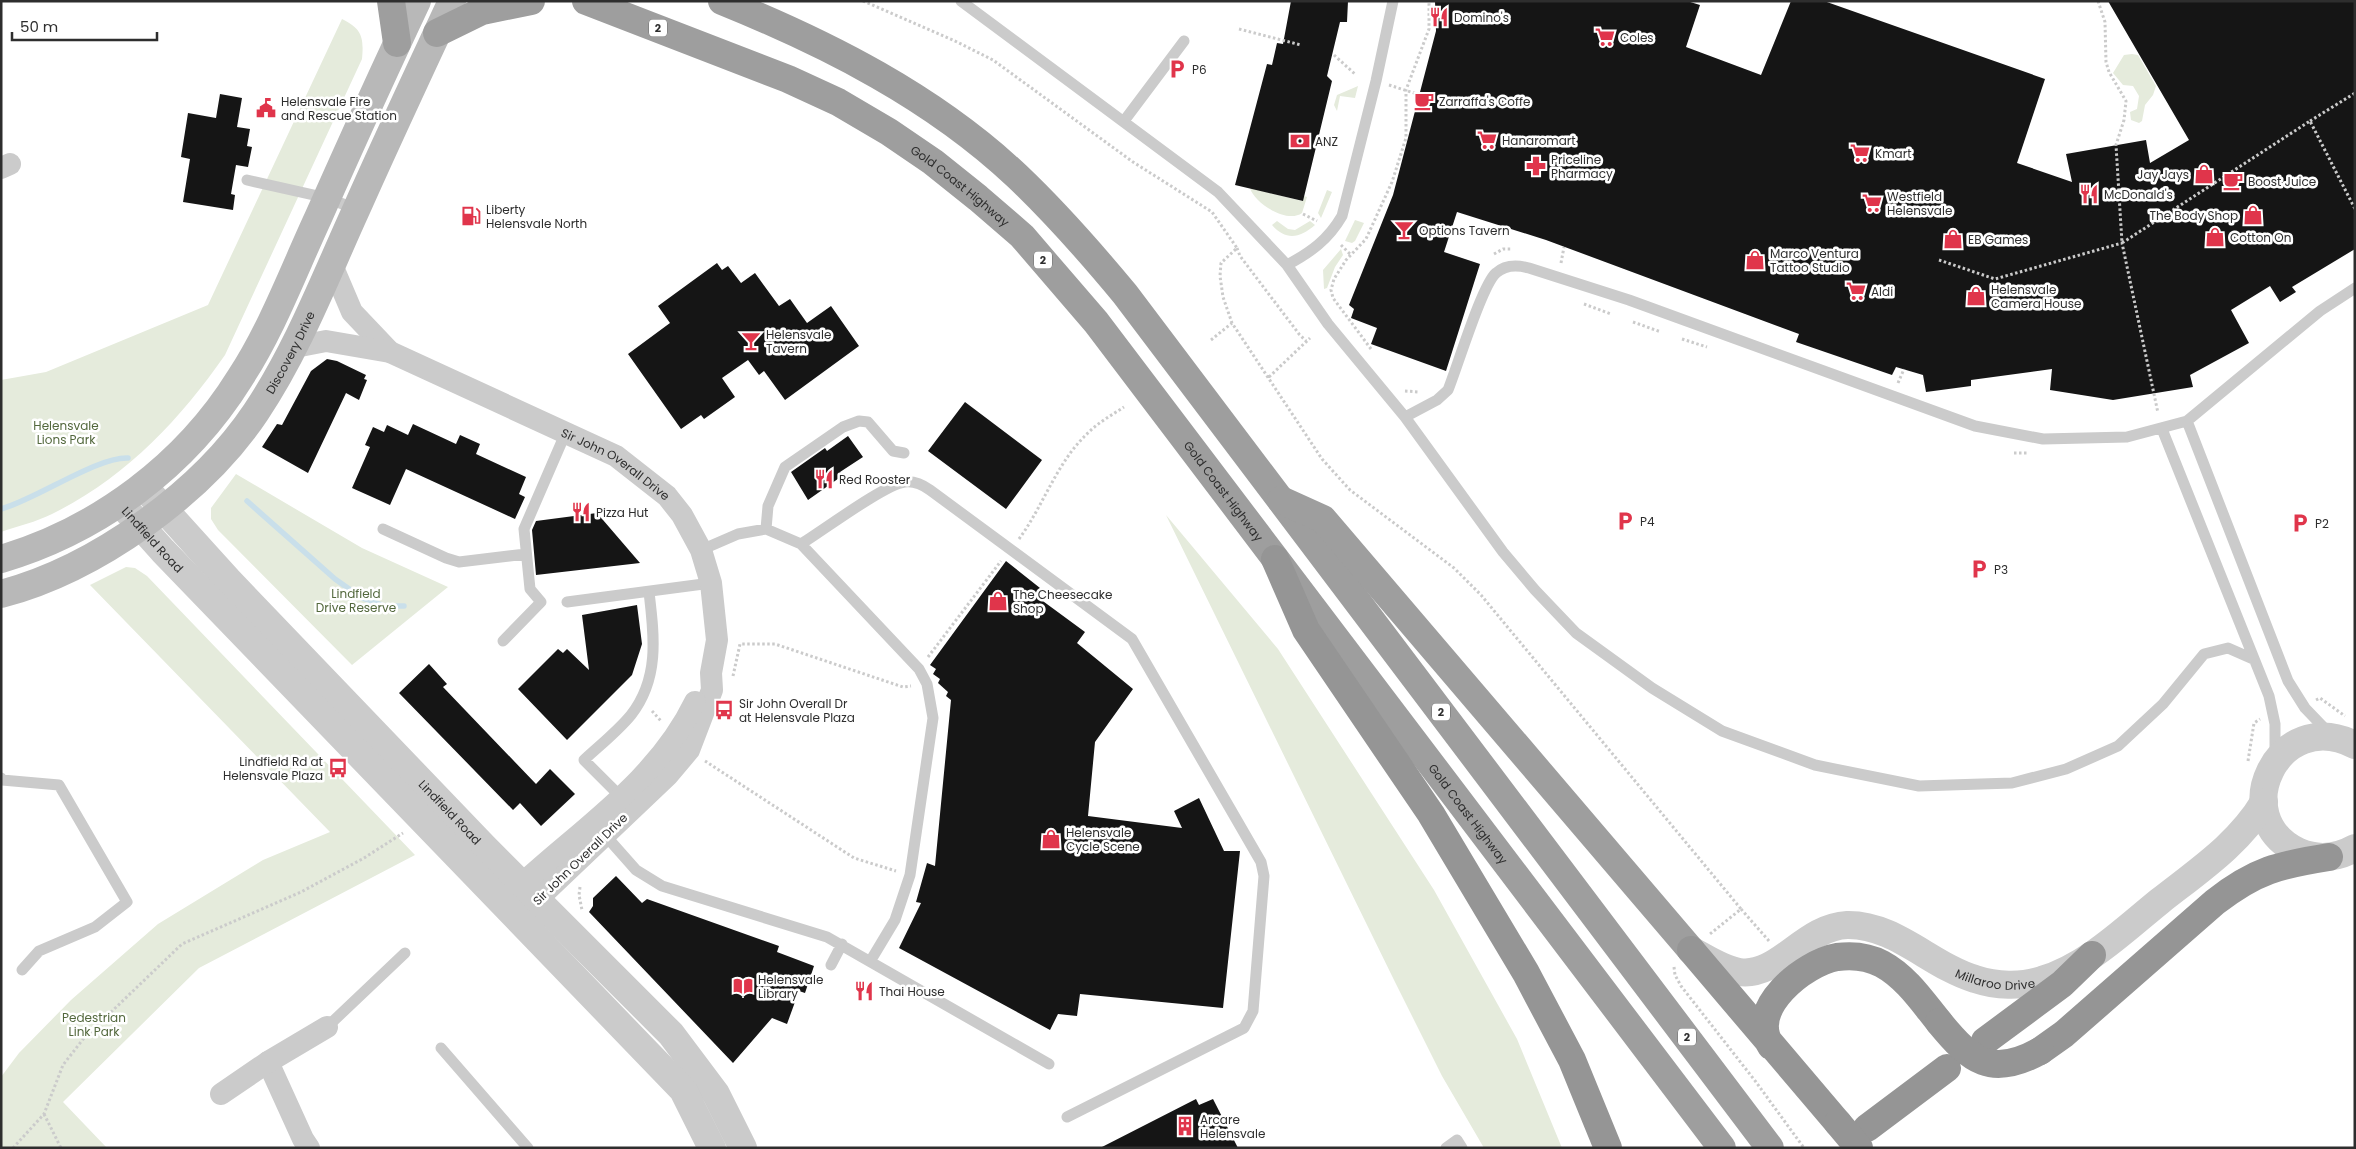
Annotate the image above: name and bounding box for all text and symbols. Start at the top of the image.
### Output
restaurant icon: Domino's [1428,6,1450,28]
place label: Domino's [1454,9,1509,26]
scale bar [12,10,158,42]
text: 50 m [20,16,58,37]
road number: 2 [649,19,667,36]
supermarket icon: Coles [1594,26,1616,48]
place label: Coles [1620,29,1654,46]
parking icon: P6 [1166,58,1188,80]
place label: P6 [1192,61,1207,78]
cafe icon: Zarraffa's Coffe [1413,90,1435,112]
place label: Helensvale Fire and Rescue Station [281,93,397,124]
place label: Zarraffa's Coffe [1439,93,1530,110]
public building icon: Helensvale Fire and Rescue Station [255,97,277,119]
supermarket icon: Hanaromart [1476,129,1498,151]
bank icon: ANZ [1289,130,1311,152]
place label: Hanaromart [1502,132,1576,149]
place label: ANZ [1315,133,1338,150]
street label: Gold Coast Highway [908,141,1014,230]
supermarket icon: Kmart [1849,142,1871,164]
place label: Kmart [1875,145,1912,162]
place label: Priceline Pharmacy [1551,151,1613,182]
pharmacy icon: Priceline Pharmacy [1525,155,1547,177]
shop icon: Jay Jays [2193,163,2215,185]
place label: Jay Jays [2137,166,2189,183]
cafe icon: Boost Juice [2222,170,2244,192]
place label: Boost Juice [2248,173,2316,190]
restaurant icon: McDonald's [2078,183,2100,205]
place label: McDonald's [2104,186,2173,203]
place label: Westfield Helensvale [1887,188,1952,219]
supermarket icon: Westfield Helensvale [1861,192,1883,214]
place label: Liberty Helensvale North [486,201,587,232]
shop icon: The Body Shop [2242,204,2264,226]
fuel station icon: Liberty Helensvale North [460,205,482,227]
place label: The Body Shop [2150,207,2238,224]
bar icon: Options Tavern [1393,219,1415,241]
place label: Options Tavern [1419,222,1510,239]
shop icon: Cotton On [2204,226,2226,248]
shop icon: EB Games [1942,228,1964,250]
place label: Cotton On [2230,229,2291,246]
place label: EB Games [1968,231,2028,248]
place label: Marco Ventura Tattoo Studio [1770,245,1859,276]
shop icon: Marco Ventura Tattoo Studio [1744,249,1766,271]
road number: 2 [1034,252,1052,268]
supermarket icon: Aldi [1845,280,1867,302]
place label: Helensvale Camera House [1991,281,2081,312]
place label: Aldi [1871,283,1893,300]
shop icon: Helensvale Camera House [1965,285,1987,307]
street label: Discovery Drive [261,308,318,397]
place label: Helensvale Tavern [766,326,831,357]
bar icon: Helensvale Tavern [740,330,762,352]
park label: Helensvale Lions Park [33,417,99,448]
street label: Sir John Overall Drive [559,424,674,504]
street label: Gold Coast Highway [1180,437,1268,545]
restaurant icon: Red Rooster [813,468,835,490]
place label: Red Rooster [839,471,911,488]
restaurant icon: Pizza Hut [570,501,592,523]
street label: Lindfield Road [118,503,188,576]
place label: Pizza Hut [596,504,649,521]
parking icon: P4 [1614,510,1636,532]
parking icon: P2 [2289,512,2311,534]
place label: P4 [1640,513,1655,530]
place label: P2 [2315,515,2329,532]
parking icon: P3 [1968,558,1990,580]
place label: P3 [1994,561,2008,578]
park label: Lindfield Drive Reserve [316,585,396,616]
place label: The Cheesecake Shop [1013,586,1112,617]
shop icon: The Cheesecake Shop [987,590,1009,612]
place label: Sir John Overall Dr at Helensvale Plaza [739,695,855,726]
bus stop icon: Sir John Overall Dr at Helensvale Plaza [713,699,735,721]
road number: 2 [1432,704,1450,720]
place label: Lindfield Rd at Helensvale Plaza [223,753,323,784]
bus stop icon: Lindfield Rd at Helensvale Plaza [327,757,349,779]
street label: Gold Coast Highway [1425,760,1512,868]
street label: Lindfield Road [415,776,485,848]
street label: Sir John Overall Drive [529,809,631,909]
place label: Helensvale Cycle Scene [1066,824,1140,855]
shop icon: Helensvale Cycle Scene [1040,828,1062,850]
street label: Millaroo Drive [1953,964,2036,993]
place label: Helensvale Library [758,971,823,1002]
library icon: Helensvale Library [732,975,754,997]
restaurant icon: Thai House [853,980,875,1002]
place label: Thai House [879,983,945,1000]
park label: Pedestrian Link Park [62,1009,126,1040]
road number: 2 [1678,1028,1696,1046]
place label: Arcare Helensvale [1200,1111,1265,1142]
building icon: Arcare Helensvale [1174,1115,1196,1137]

